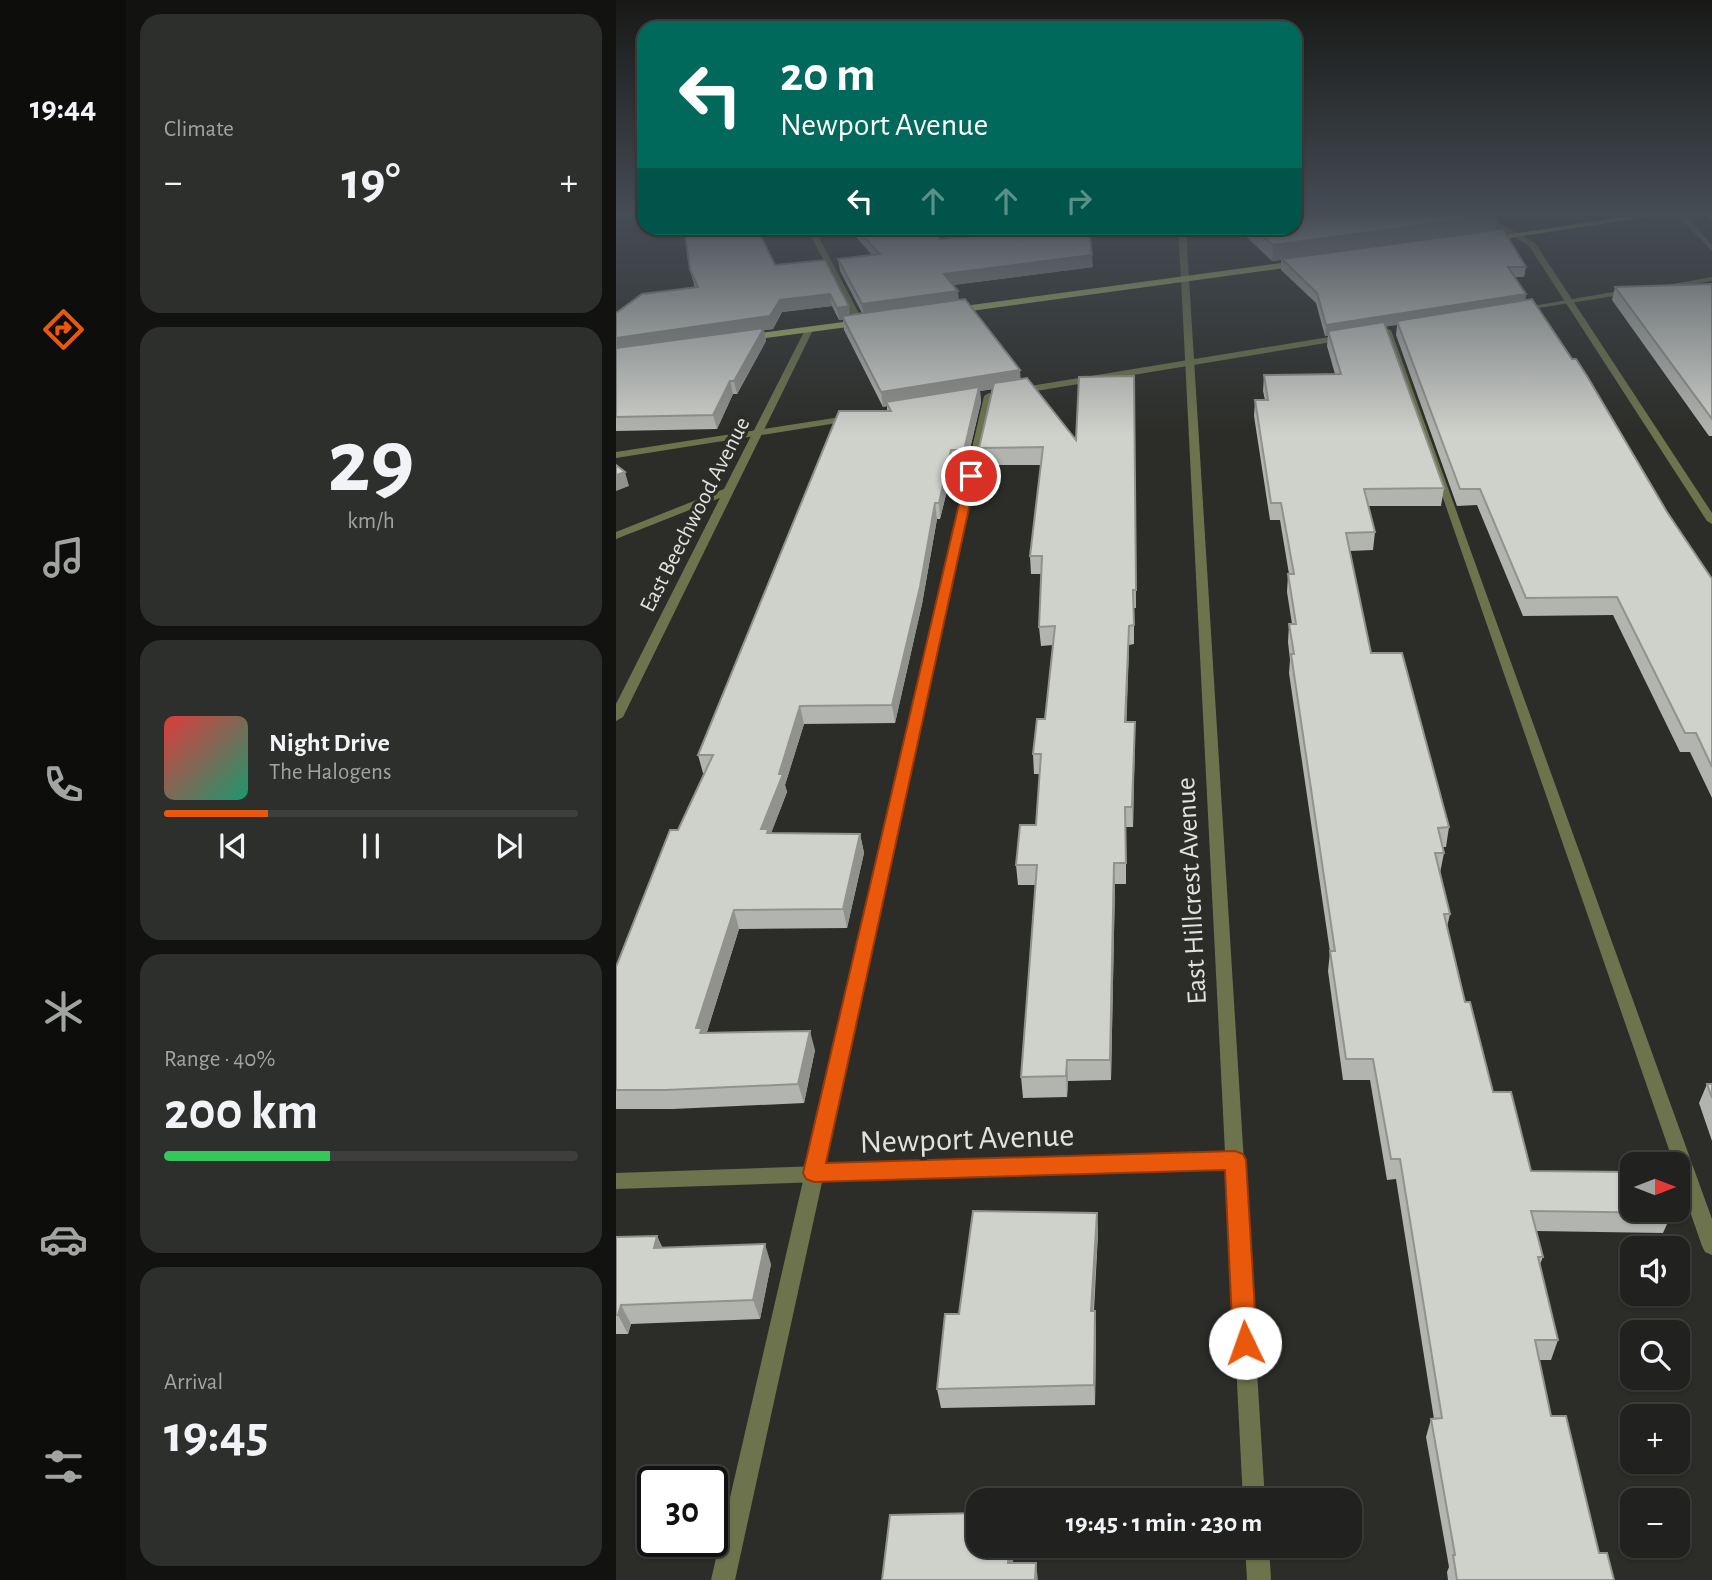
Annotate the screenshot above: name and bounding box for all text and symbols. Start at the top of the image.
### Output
icon: left [665,49,756,140]
text: 20 m [780,51,876,100]
text: 19:44 [30,92,96,124]
text: Newport Avenue [780,109,988,141]
text: Climate [164,118,234,141]
text: 19° [341,156,401,208]
text: − [164,164,182,202]
text: + [560,164,578,202]
icon: left [841,182,879,220]
icon: ahead [914,182,952,220]
icon: ahead [987,182,1025,220]
icon: right [1060,182,1098,220]
icon: directions [39,305,88,354]
street label: East Beechwood Avenue [636,414,754,616]
text: 29 [328,417,414,508]
pin [941,446,1001,506]
icon: arrive [952,457,990,495]
text: km/h [347,510,395,533]
icon: music [39,533,88,582]
text: Night Drive [269,730,390,756]
icon: phone [39,760,88,809]
text: The Halogens [269,761,391,784]
street label: East Hillcrest Avenue [1172,777,1212,1005]
icon: previous [214,827,252,865]
icon: pause [352,827,390,865]
icon: next [490,827,528,865]
icon: climate [39,987,88,1036]
text: Range · 40% [164,1048,275,1071]
text: 200 km [164,1086,318,1138]
street label: Newport Avenue [859,1119,1075,1160]
north arrow [1620,1152,1690,1222]
map controls [1620,1152,1690,1558]
icon: car [39,1215,88,1264]
button: sound [1620,1236,1690,1306]
position arrow [1208,1306,1282,1380]
button: search [1620,1320,1690,1390]
text: Arrival [164,1371,223,1394]
button: + [1620,1404,1690,1474]
text: 19:45 [164,1409,268,1461]
icon: filters [39,1442,88,1491]
speed limit sign: 30 [637,1466,728,1557]
button: − [1620,1488,1690,1558]
text: 19:45 · 1 min · 230 m [1066,1510,1262,1536]

